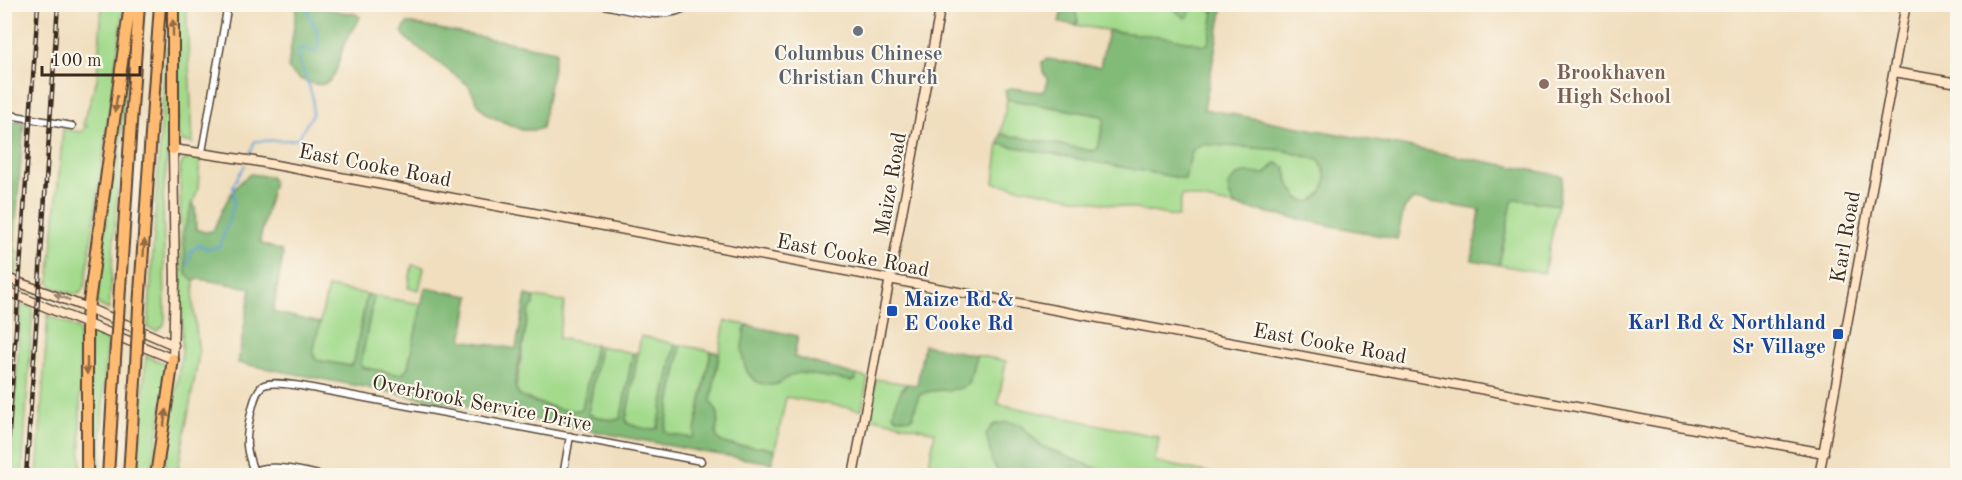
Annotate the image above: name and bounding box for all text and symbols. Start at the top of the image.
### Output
one-way arrow [168,18,178,37]
marker: Columbus Chinese Christian Church [851,24,865,38]
scale bar [42,39,140,77]
place label: Columbus Chinese Christian Church [773,44,943,89]
text: 100 m [51,52,102,70]
place label: Brookhaven High School [1556,63,1671,108]
marker: Brookhaven High School [1537,77,1551,91]
one-way arrow [112,95,121,114]
street label: Maize Road [872,131,911,238]
street label: East Cooke Road [296,141,453,192]
street label: Karl Road [1828,190,1865,285]
street label: East Cooke Road [774,231,931,282]
one-way arrow [139,239,149,258]
place label: Maize Rd & E Cooke Rd [904,290,1014,335]
one-way arrow [53,292,71,302]
marker: Maize Rd & E Cooke Rd [885,304,899,318]
place label: Karl Rd & Northland Sr Village [1628,313,1826,358]
street label: East Cooke Road [1251,321,1408,368]
marker: Karl Rd & Northland Sr Village [1831,327,1845,341]
one-way arrow [82,357,91,376]
street label: Overbrook Service Drive [370,373,593,436]
one-way arrow [161,408,170,427]

